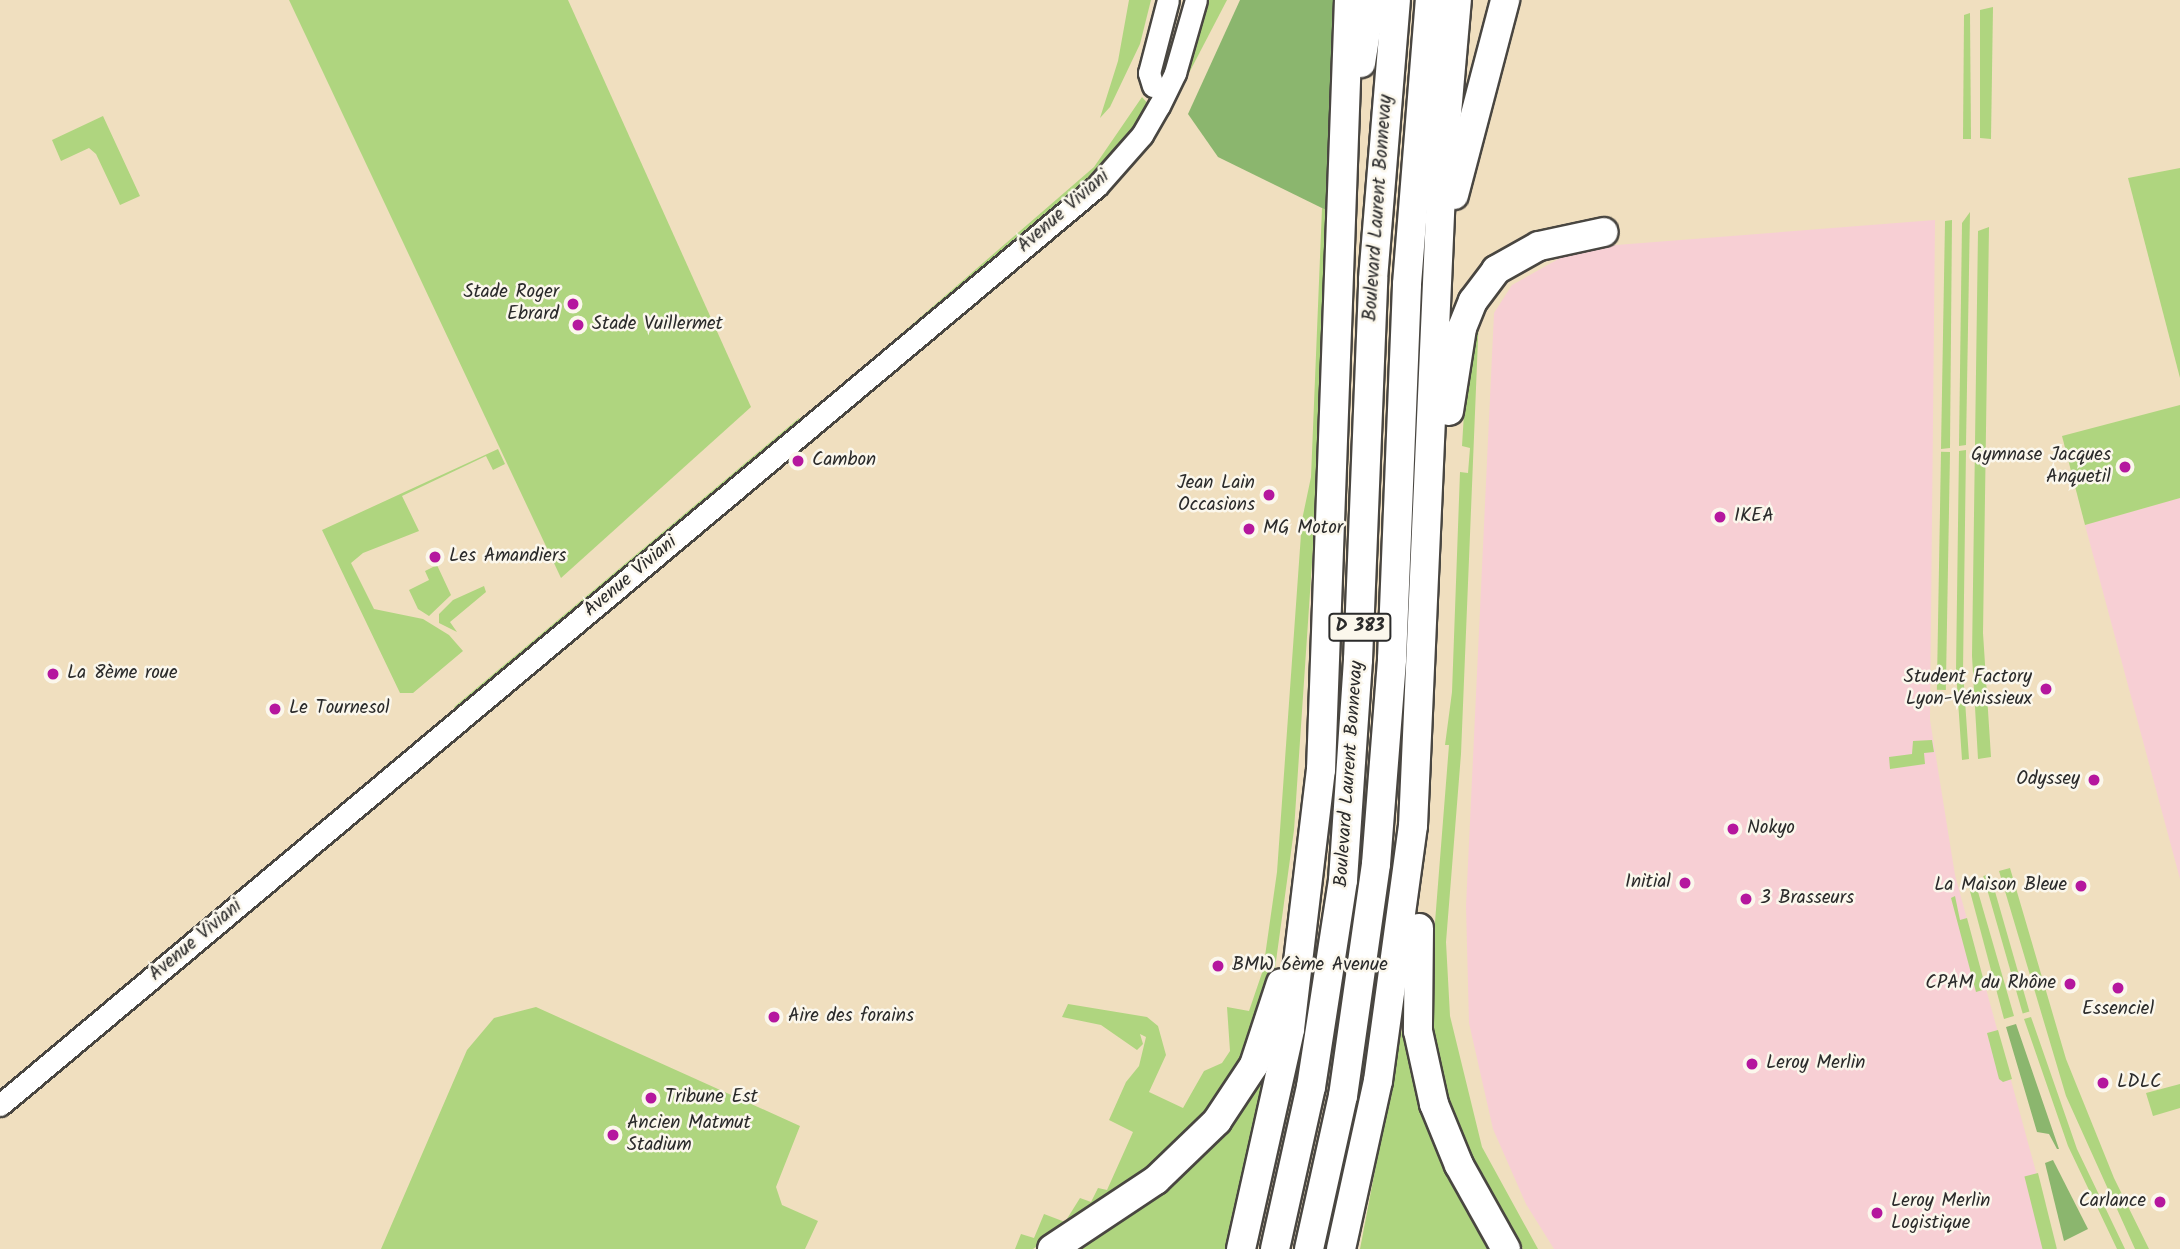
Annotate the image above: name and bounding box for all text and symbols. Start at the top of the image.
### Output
street label: Boulevard Laurent Bonnevay [1360,94,1398,322]
street label: Avenue Viviani [1013,166,1115,258]
place label: Stade Roger Ebrard [463,282,559,326]
marker: Stade Roger Ebrard [565,296,581,312]
place label: Stade Vuillermet [592,314,723,336]
marker: Stade Vuillermet [570,317,586,333]
place label: Gymnase Jacques Anquetil [1971,445,2111,489]
place label: Cambon [812,450,876,472]
marker: Cambon [790,453,806,469]
marker: Gymnase Jacques Anquetil [2117,459,2133,475]
place label: Jean Lain Occasions [1177,473,1255,517]
marker: Jean Lain Occasions [1261,487,1277,503]
place label: IKEA [1734,506,1774,528]
marker: IKEA [1712,509,1728,525]
place label: MG Motor [1263,518,1343,540]
marker: MG Motor [1241,521,1257,537]
street label: Avenue Viviani [580,532,682,622]
place label: Les Amandiers [449,546,566,568]
marker: Les Amandiers [427,549,443,565]
road number: D 383 [1327,612,1393,642]
street label: Boulevard Laurent Bonnevay [1331,660,1369,888]
place label: La 8ème roue [67,663,178,685]
marker: La 8ème roue [45,666,61,682]
place label: Student Factory Lyon-Vénissieux [1904,667,2032,711]
marker: Student Factory Lyon-Vénissieux [2038,681,2054,697]
place label: Le Tournesol [289,698,390,720]
marker: Le Tournesol [267,701,283,717]
place label: Odyssey [2016,769,2080,791]
marker: Odyssey [2086,772,2102,788]
place label: Nokyo [1747,818,1795,840]
marker: Nokyo [1725,821,1741,837]
place label: Initial [1625,872,1671,894]
marker: Initial [1677,875,1693,891]
place label: La Maison Bleue [1934,875,2067,897]
marker: La Maison Bleue [2073,878,2089,894]
place label: 3 Brasseurs [1760,888,1854,910]
marker: 3 Brasseurs [1738,891,1754,907]
street label: Avenue Viviani [145,896,247,986]
place label: BMW 6ème Avenue [1232,955,1388,977]
marker: BMW 6ème Avenue [1210,958,1226,974]
place label: CPAM du Rhône [1925,973,2056,995]
marker: CPAM du Rhône [2062,976,2078,992]
marker: Essenciel [2110,980,2126,996]
place label: Essenciel [2082,999,2154,1021]
place label: Aire des forains [788,1006,914,1028]
marker: Aire des forains [766,1009,782,1025]
place label: Leroy Merlin [1766,1053,1865,1075]
marker: Leroy Merlin [1744,1056,1760,1072]
place label: LDLC [2117,1072,2161,1094]
marker: LDLC [2095,1075,2111,1091]
place label: Tribune Est [665,1087,758,1109]
marker: Tribune Est [643,1090,659,1106]
place label: Ancien Matmut Stadium [627,1113,751,1157]
marker: Ancien Matmut Stadium [605,1127,621,1143]
place label: Leroy Merlin Logistique [1891,1191,1990,1235]
place label: Carlance [2079,1191,2146,1213]
marker: Carlance [2152,1194,2168,1210]
marker: Leroy Merlin Logistique [1869,1205,1885,1221]

